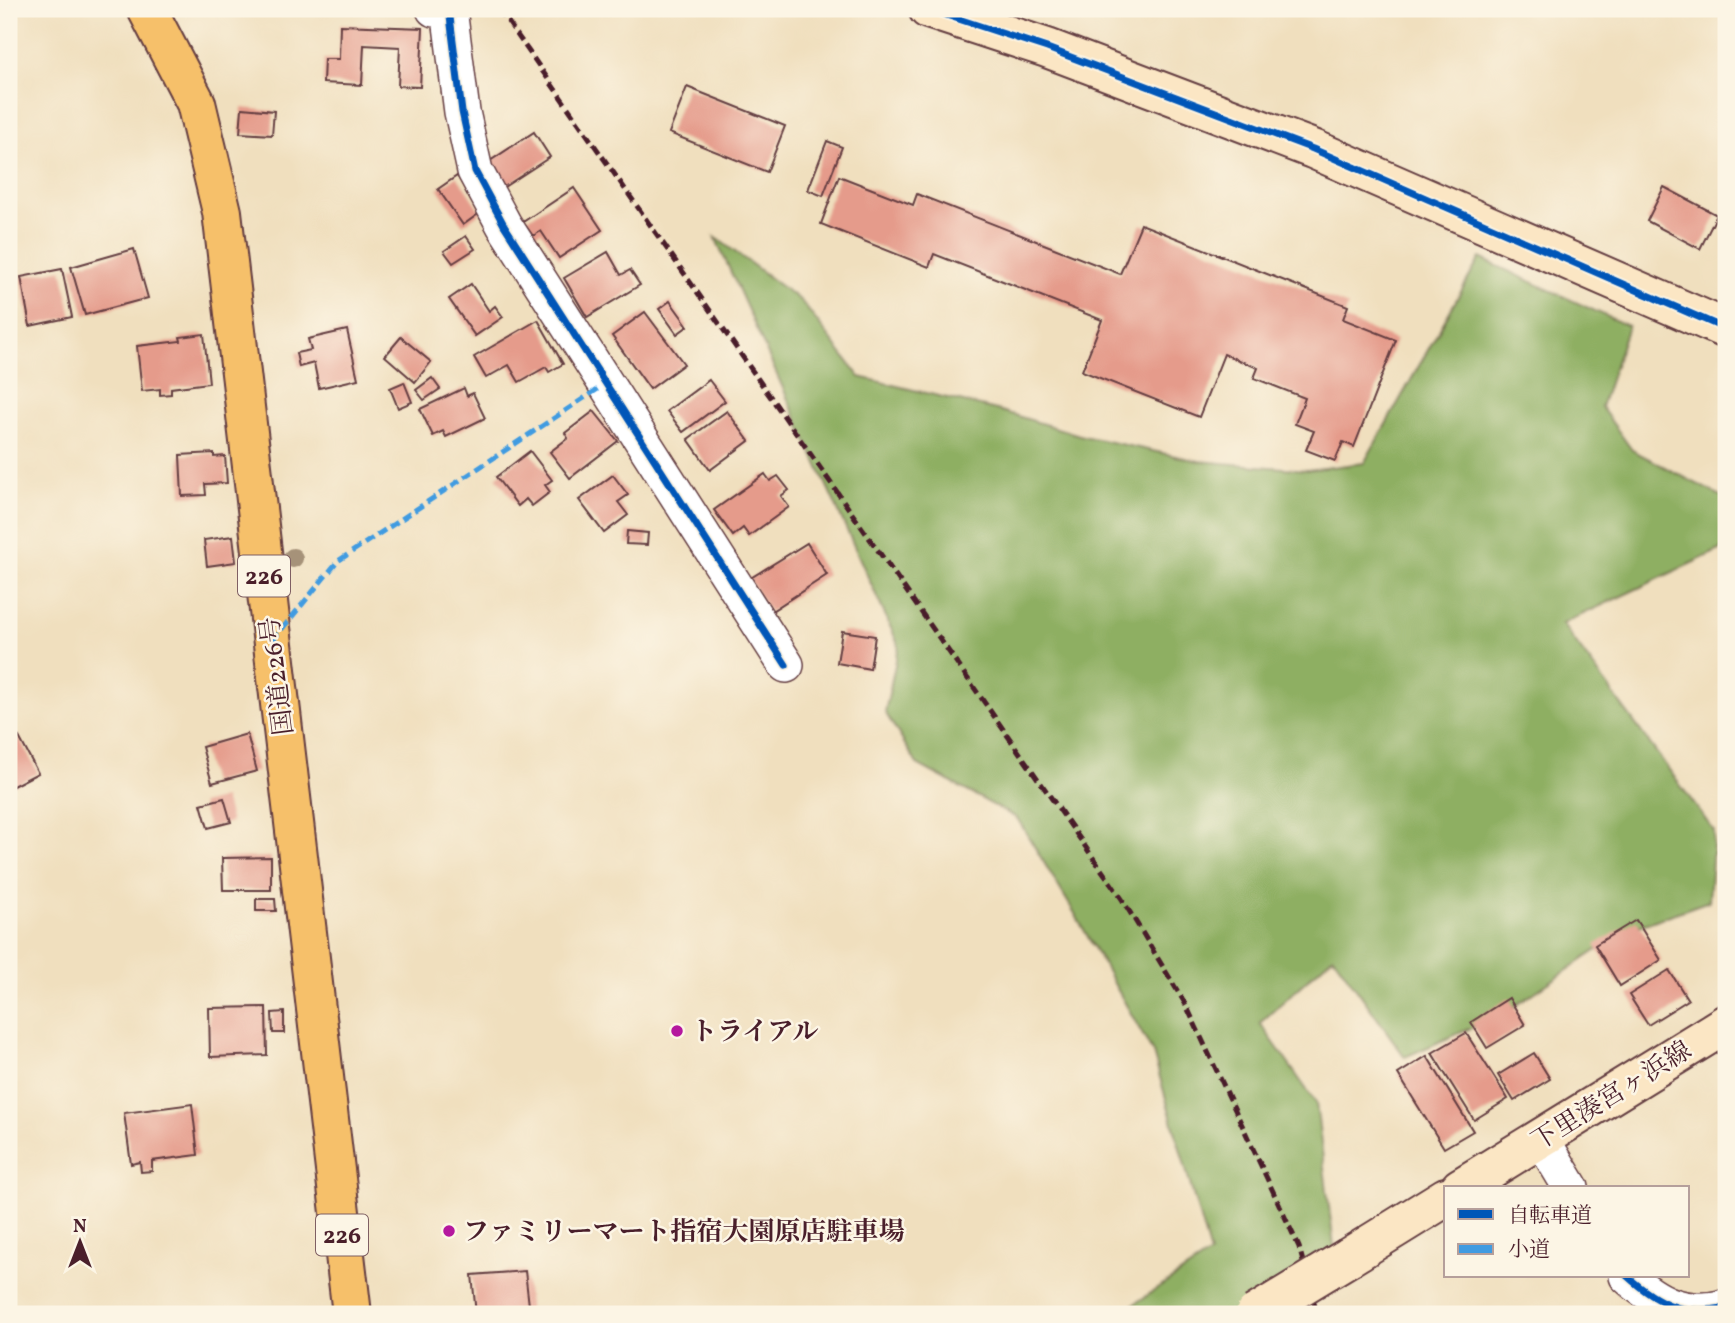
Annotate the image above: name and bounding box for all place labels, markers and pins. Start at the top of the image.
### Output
place label: トライアル [691,1015,818,1051]
marker: トライアル [669,1023,685,1039]
place label: ファミリーマート指宿大園原店駐車場 [463,1215,904,1251]
marker: ファミリーマート指宿大園原店駐車場 [441,1223,457,1239]

